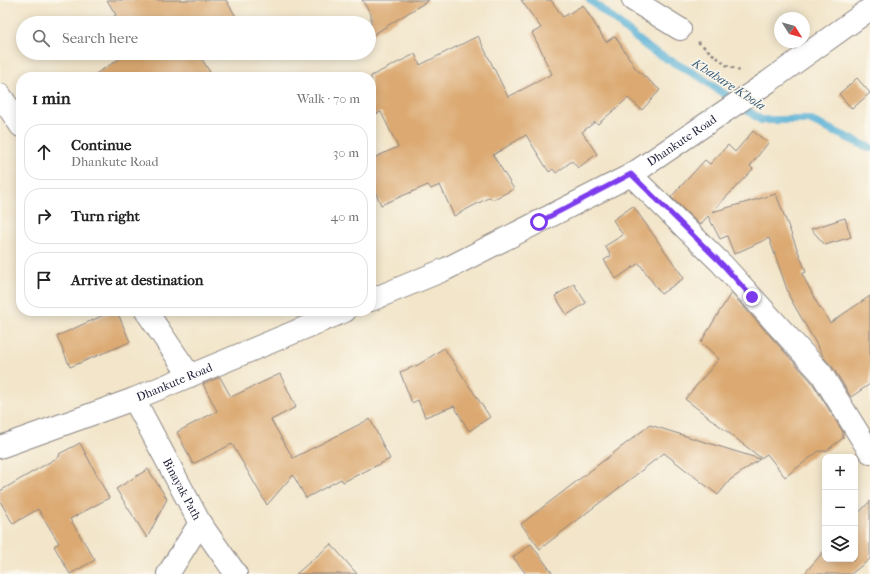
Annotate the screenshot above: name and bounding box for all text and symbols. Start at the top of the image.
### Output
north arrow [774,12,810,48]
search box [16,16,376,60]
icon: search [30,27,52,49]
text: Search here [62,29,138,47]
water label: Khahare Khola [689,54,768,113]
text: 1 min [32,88,71,108]
text: Walk · 70 m [297,91,360,106]
street label: Dhankute Road [644,112,720,169]
text: Continue [71,136,131,154]
icon: ahead [33,141,55,163]
text: 30 m [333,145,359,160]
text: Dhankute Road [71,154,159,169]
icon: right [33,205,55,227]
text: Turn right [71,207,140,225]
text: 40 m [331,209,359,224]
route start [530,213,548,231]
icon: arrive [33,269,55,291]
text: Arrive at destination [71,271,203,289]
route end [743,288,761,306]
street label: Dhankute Road [134,360,215,404]
map controls [822,454,858,562]
button: + [822,454,858,490]
street label: Binayak Path [160,456,204,523]
button: − [822,490,858,526]
button: layers [822,526,858,562]

